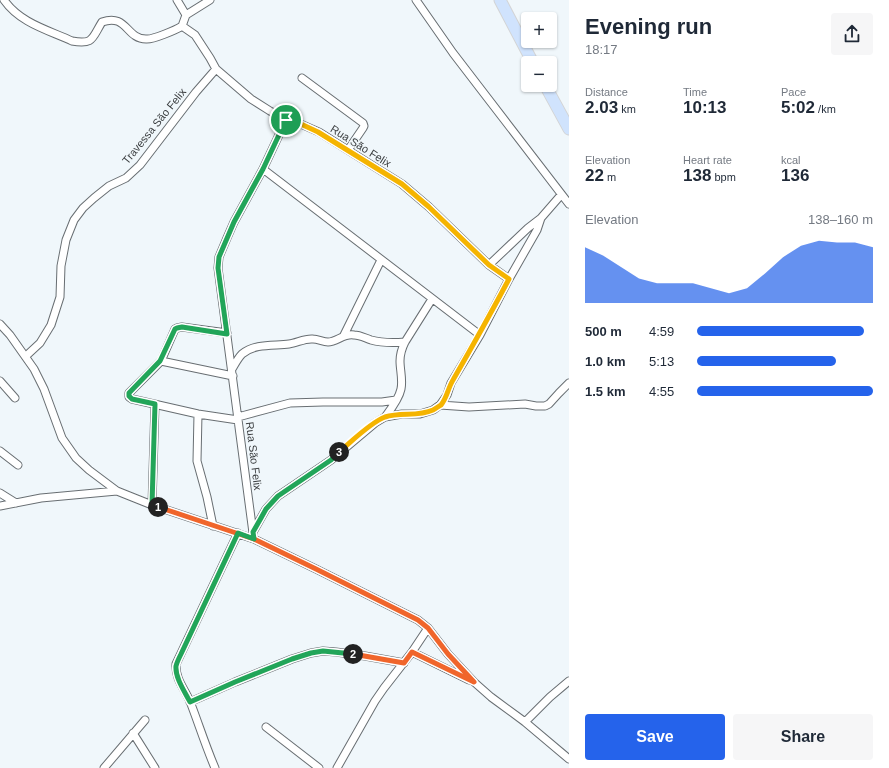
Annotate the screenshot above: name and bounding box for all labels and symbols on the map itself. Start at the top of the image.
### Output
street label: Travessa São Felix [120,85,188,166]
pin [269,103,303,137]
street label: Rua São Felix [329,123,394,170]
street label: Rua São Felix [244,421,264,492]
pin: 3 [329,442,349,462]
pin: 1 [148,497,168,517]
pin: 2 [343,644,363,664]

